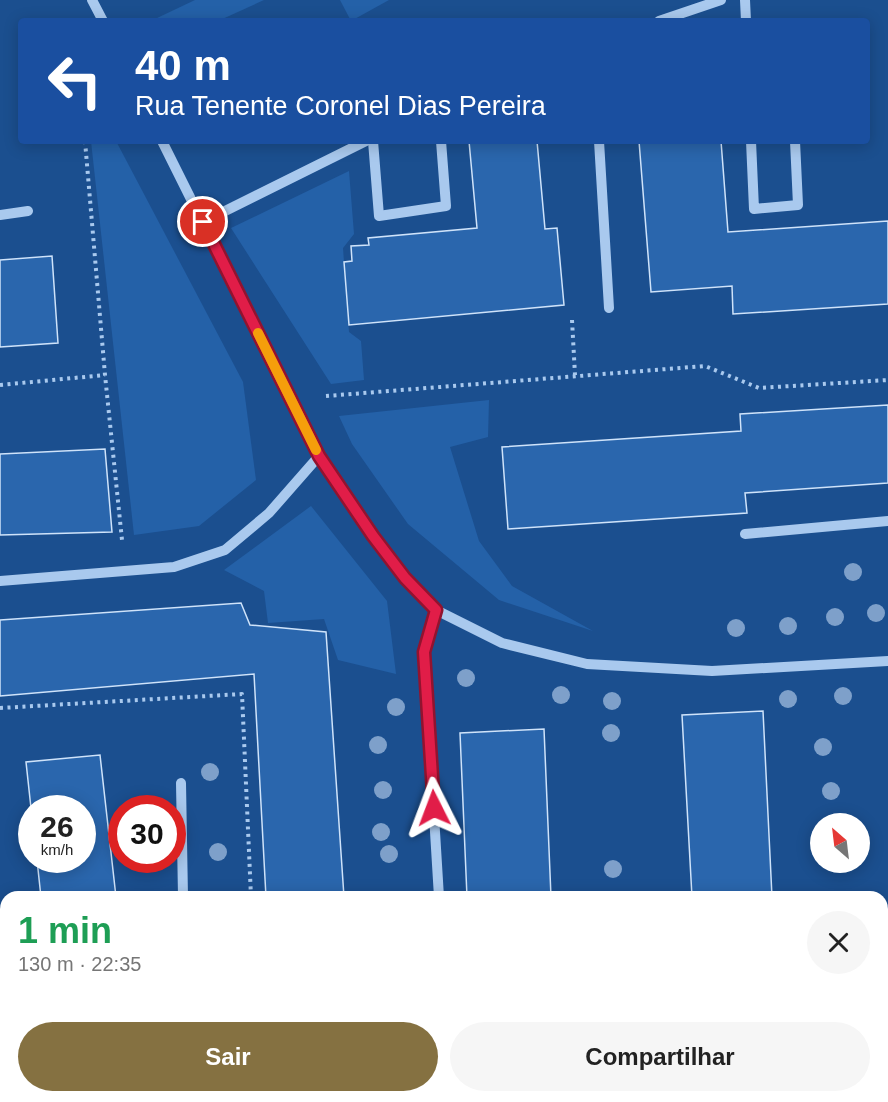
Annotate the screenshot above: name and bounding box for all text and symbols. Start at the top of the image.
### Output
icon: left [36,42,114,120]
text: 40 m [135,42,231,89]
text: Rua Tenente Coronel Dias Pereira [135,91,546,121]
pin [177,196,228,247]
icon: arrive [186,205,219,238]
position arrow [402,776,466,840]
speed limit sign: 30 [108,795,186,873]
text: 26 [40,810,74,843]
north arrow [810,813,870,873]
map controls [810,813,870,873]
text: km/h [41,841,73,858]
text: 1 min [18,910,112,951]
button: close [807,911,870,974]
text: 130 m · 22:35 [18,953,141,975]
button: Sair [18,1022,438,1091]
button: Compartilhar [450,1022,870,1091]

